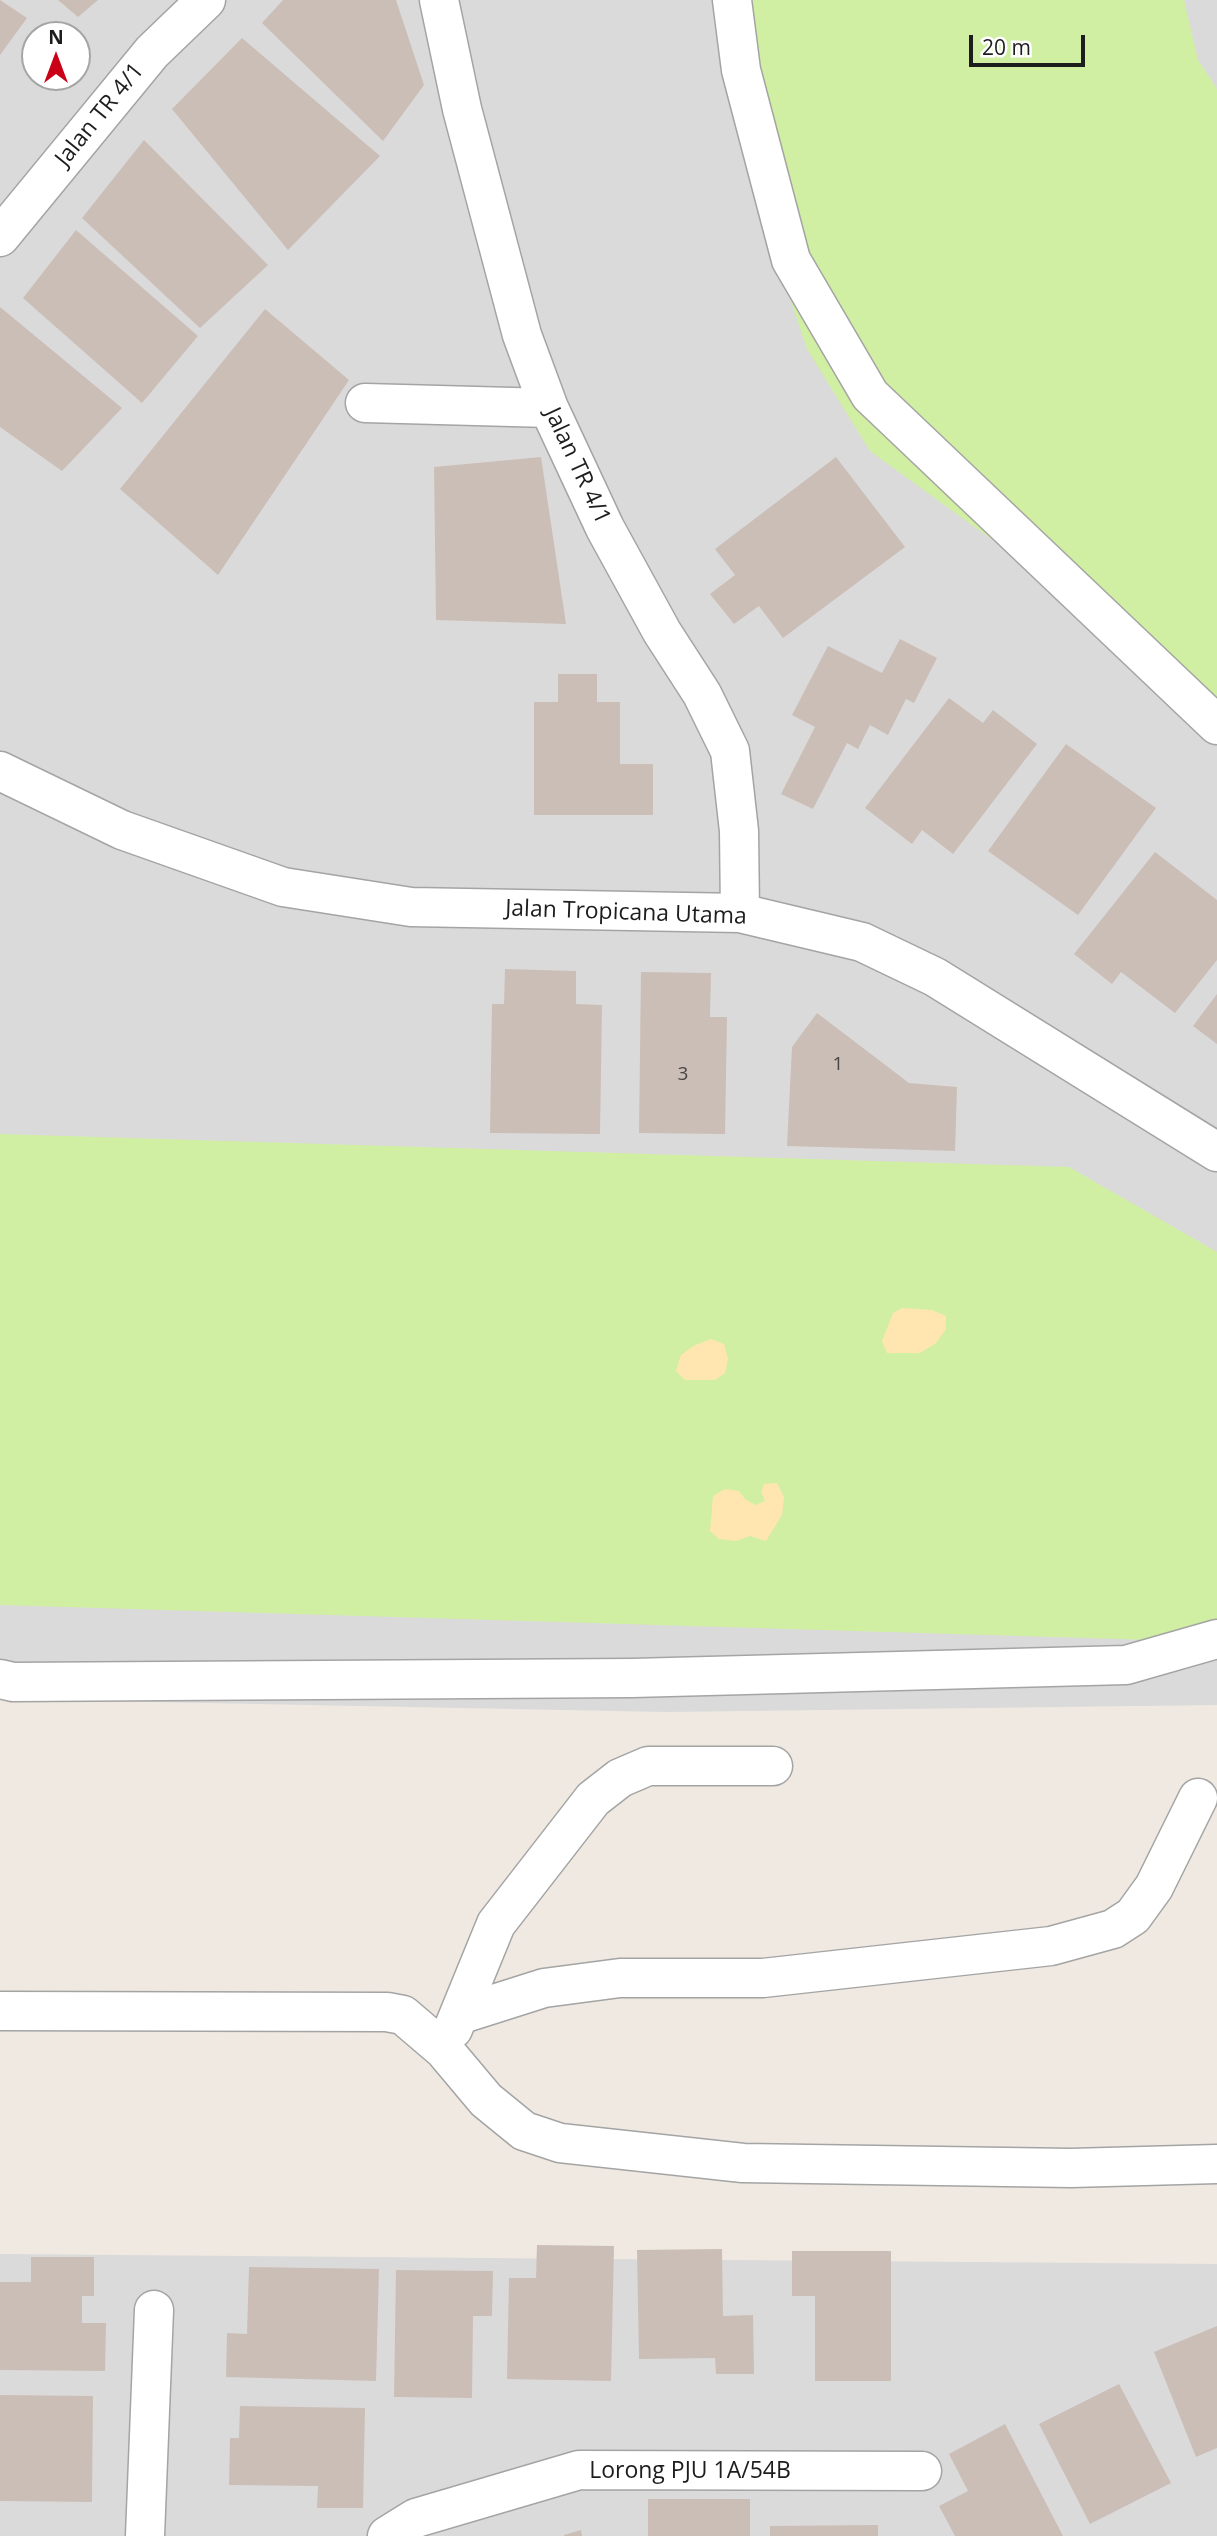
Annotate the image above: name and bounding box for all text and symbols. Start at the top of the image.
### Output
north arrow [21,21,91,91]
scale bar [972,21,1088,65]
text: N [48,24,64,50]
text: 20 m [982,33,1031,61]
street label: Jalan TR 4/1 [50,58,150,172]
street label: Jalan TR 4/1 [538,403,616,529]
street label: Jalan Tropicana Utama [505,895,747,931]
house number: 1 [833,1054,843,1076]
house number: 3 [678,1064,688,1086]
street label: Lorong PJU 1A/54B [589,2457,791,2485]

